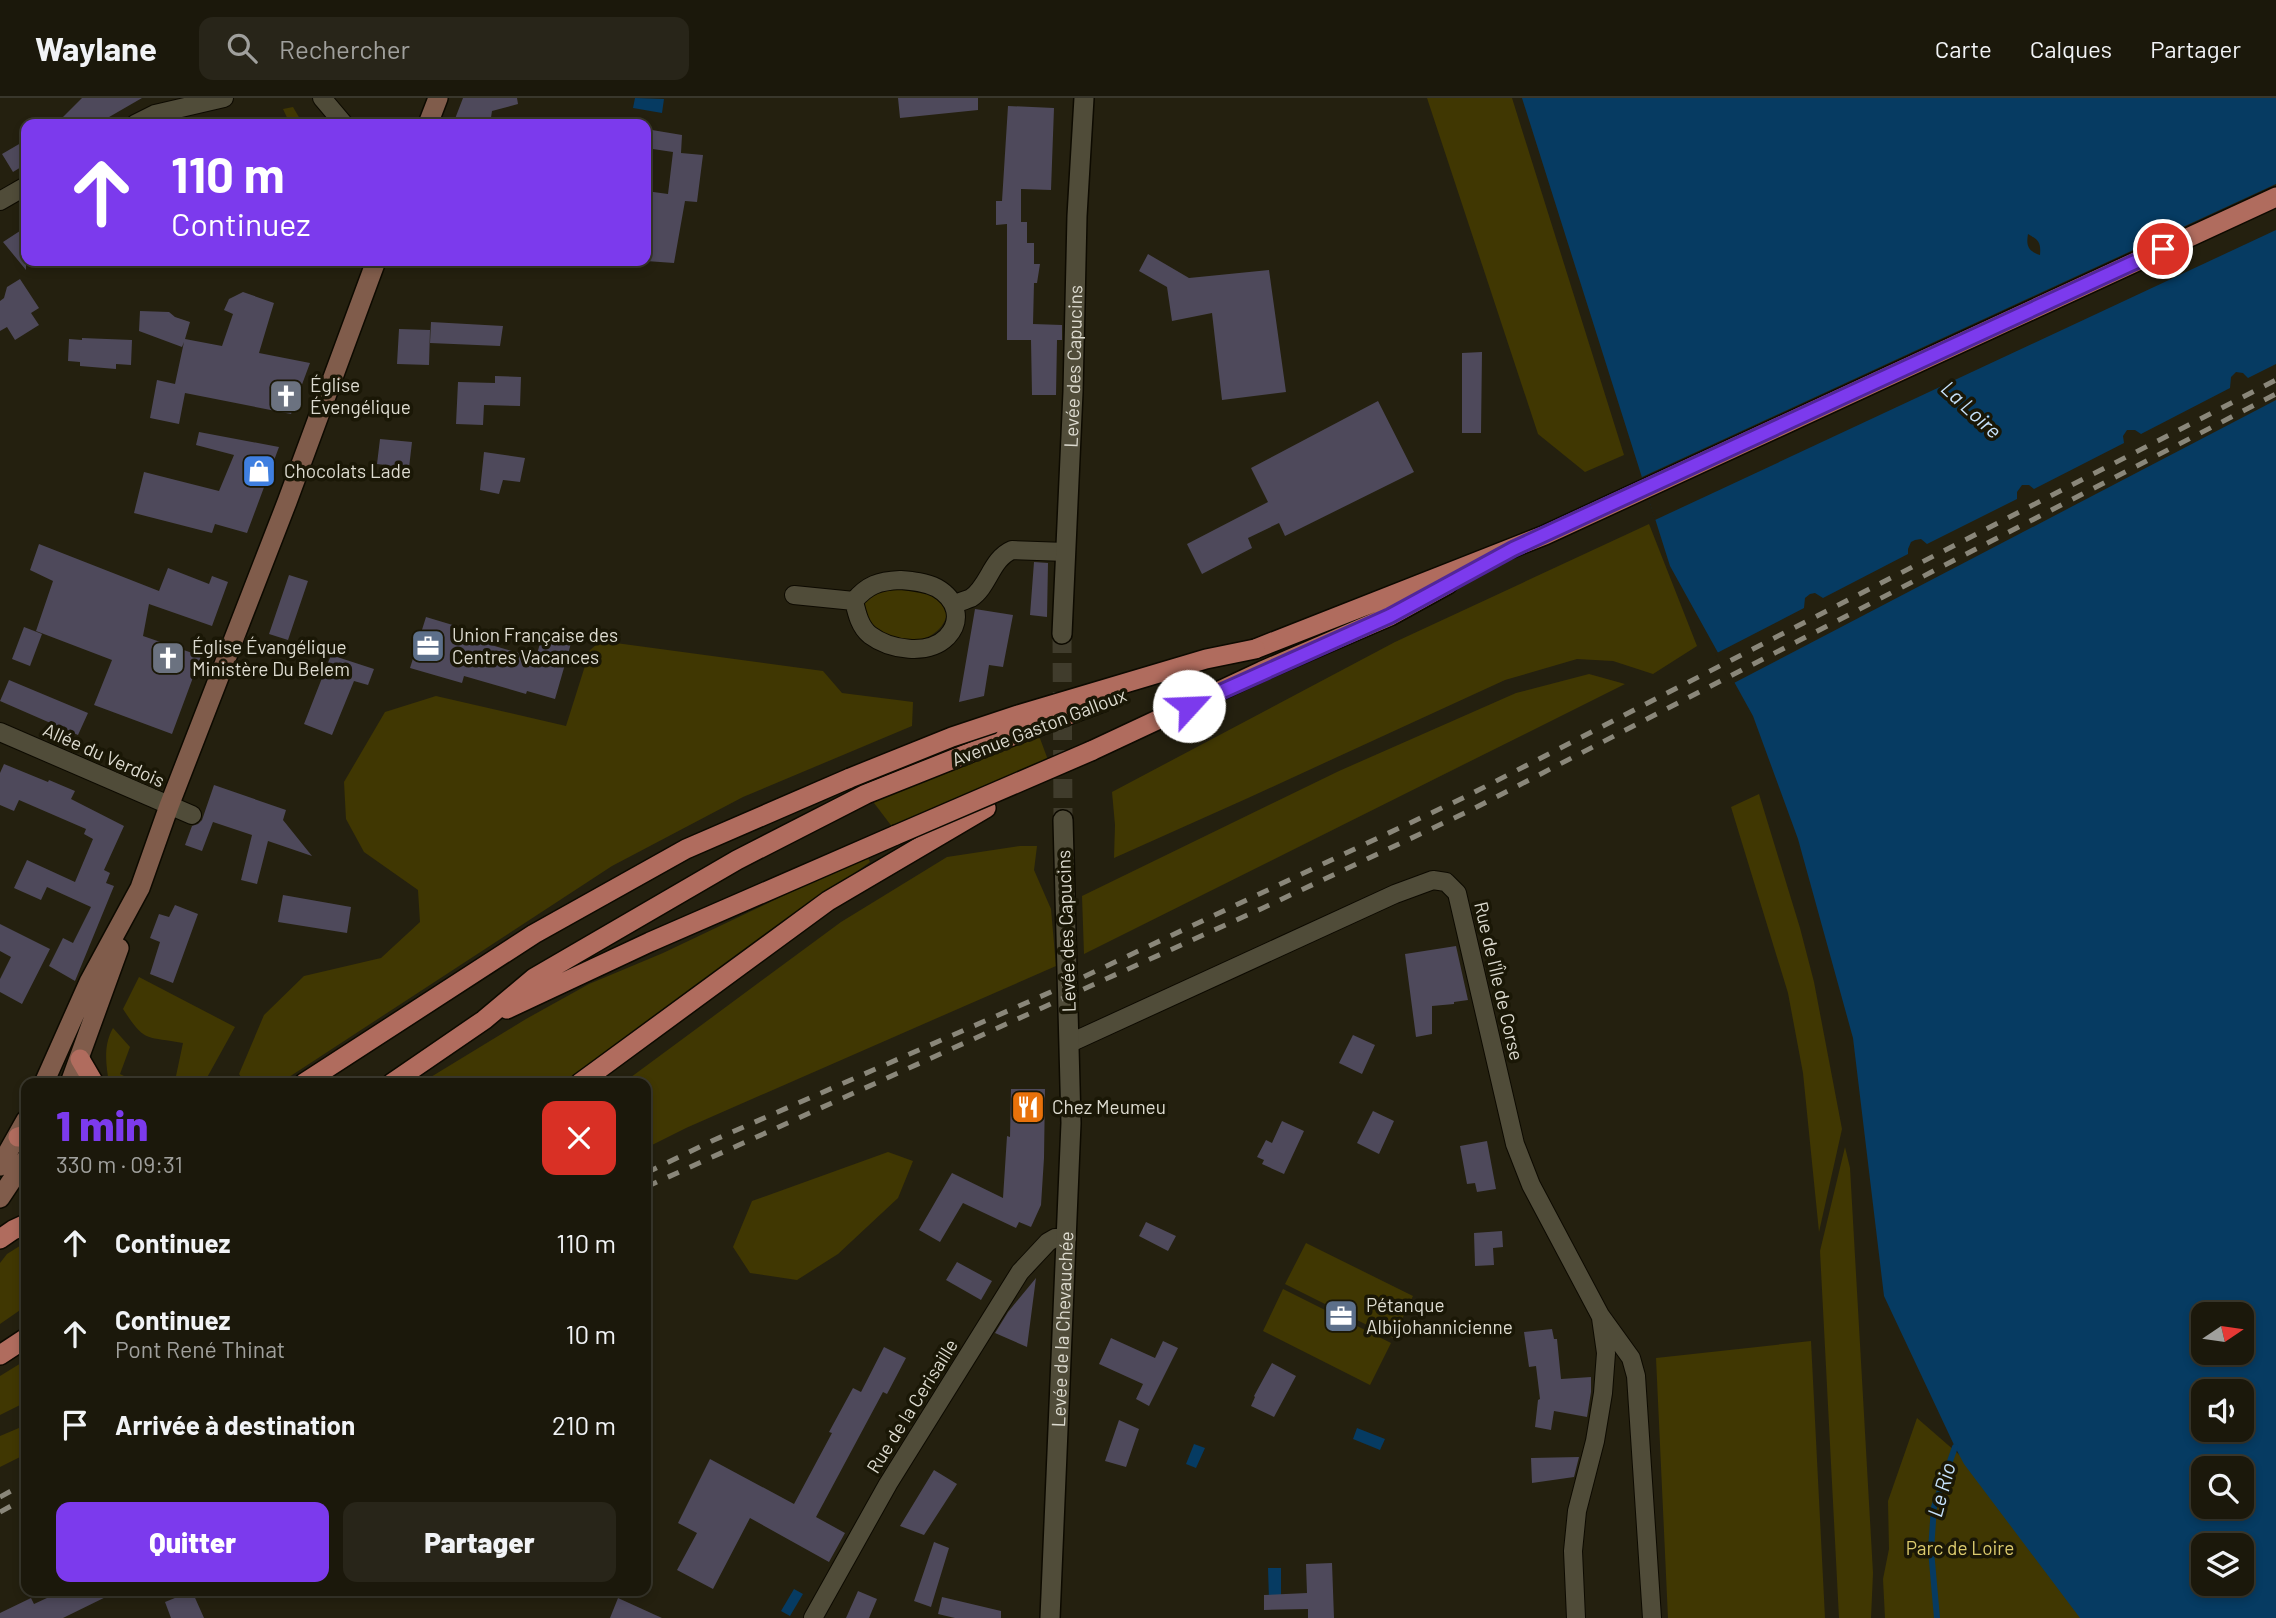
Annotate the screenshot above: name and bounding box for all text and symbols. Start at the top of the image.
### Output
search box [199,17,689,80]
text: Waylane [35,28,157,68]
icon: search [223,29,261,67]
text: Rechercher [279,33,410,64]
text: Carte [1935,34,1992,63]
text: Calques [2030,34,2112,63]
text: Partager [2150,34,2241,63]
text: 110 m [171,144,285,203]
icon: ahead [56,147,147,238]
text: Continuez [171,204,311,242]
pin [2133,219,2193,279]
icon: arrive [2144,230,2182,268]
street label: Levée des Capucins [1058,285,1086,448]
place label: Église Évengélique [310,373,411,418]
water label: La Loire [1937,375,2007,443]
church icon: Église Évengélique [267,377,305,415]
shop icon: Chocolats Lade [240,452,278,490]
place label: Chocolats Lade [284,459,411,482]
place label: Union Française des Centres Vacances [452,623,618,668]
office icon: Union Française des Centres Vacances [409,627,447,665]
place label: Église Évangélique Ministère Du Belem [192,635,350,680]
church icon: Église Évangélique Ministère Du Belem [149,639,187,677]
position arrow [1152,669,1226,743]
street label: Avenue Gaston Galloux [948,683,1129,770]
street label: Allée du Verdois [40,717,169,792]
street label: Levée des Capucins [1051,849,1080,1013]
street label: Rue de l'Île de Corse [1470,899,1529,1063]
restaurant icon: Chez Meumeu [1009,1088,1047,1126]
place label: Chez Meumeu [1052,1095,1166,1118]
text: 1 min [56,1099,148,1149]
button: close [542,1101,616,1175]
text: 330 m · 09:31 [56,1150,183,1178]
icon: ahead [56,1224,94,1262]
text: Continuez [115,1227,231,1258]
text: 110 m [556,1227,616,1258]
street label: Levée de la Chevauchée [1046,1231,1077,1428]
place label: Pétanque Albijohannicienne [1366,1293,1513,1338]
office icon: Pétanque Albijohannicienne [1322,1297,1360,1335]
north arrow [2191,1302,2254,1365]
map controls [2191,1302,2254,1596]
text: Continuez [115,1304,231,1335]
icon: ahead [56,1315,94,1353]
text: 10 m [566,1318,616,1349]
street label: Rue de la Cerisaille [861,1334,962,1477]
text: Pont René Thinat [115,1335,285,1363]
button: sound [2191,1379,2254,1442]
icon: arrive [56,1406,94,1444]
text: Arrivée à destination [115,1409,355,1440]
text: 210 m [552,1409,616,1440]
button: search [2191,1456,2254,1519]
water label: Le Rio [1921,1460,1960,1520]
button: Quitter [56,1502,329,1582]
button: Partager [343,1502,616,1582]
button: layers [2191,1533,2254,1596]
park label: Parc de Loire [1906,1536,2014,1559]

